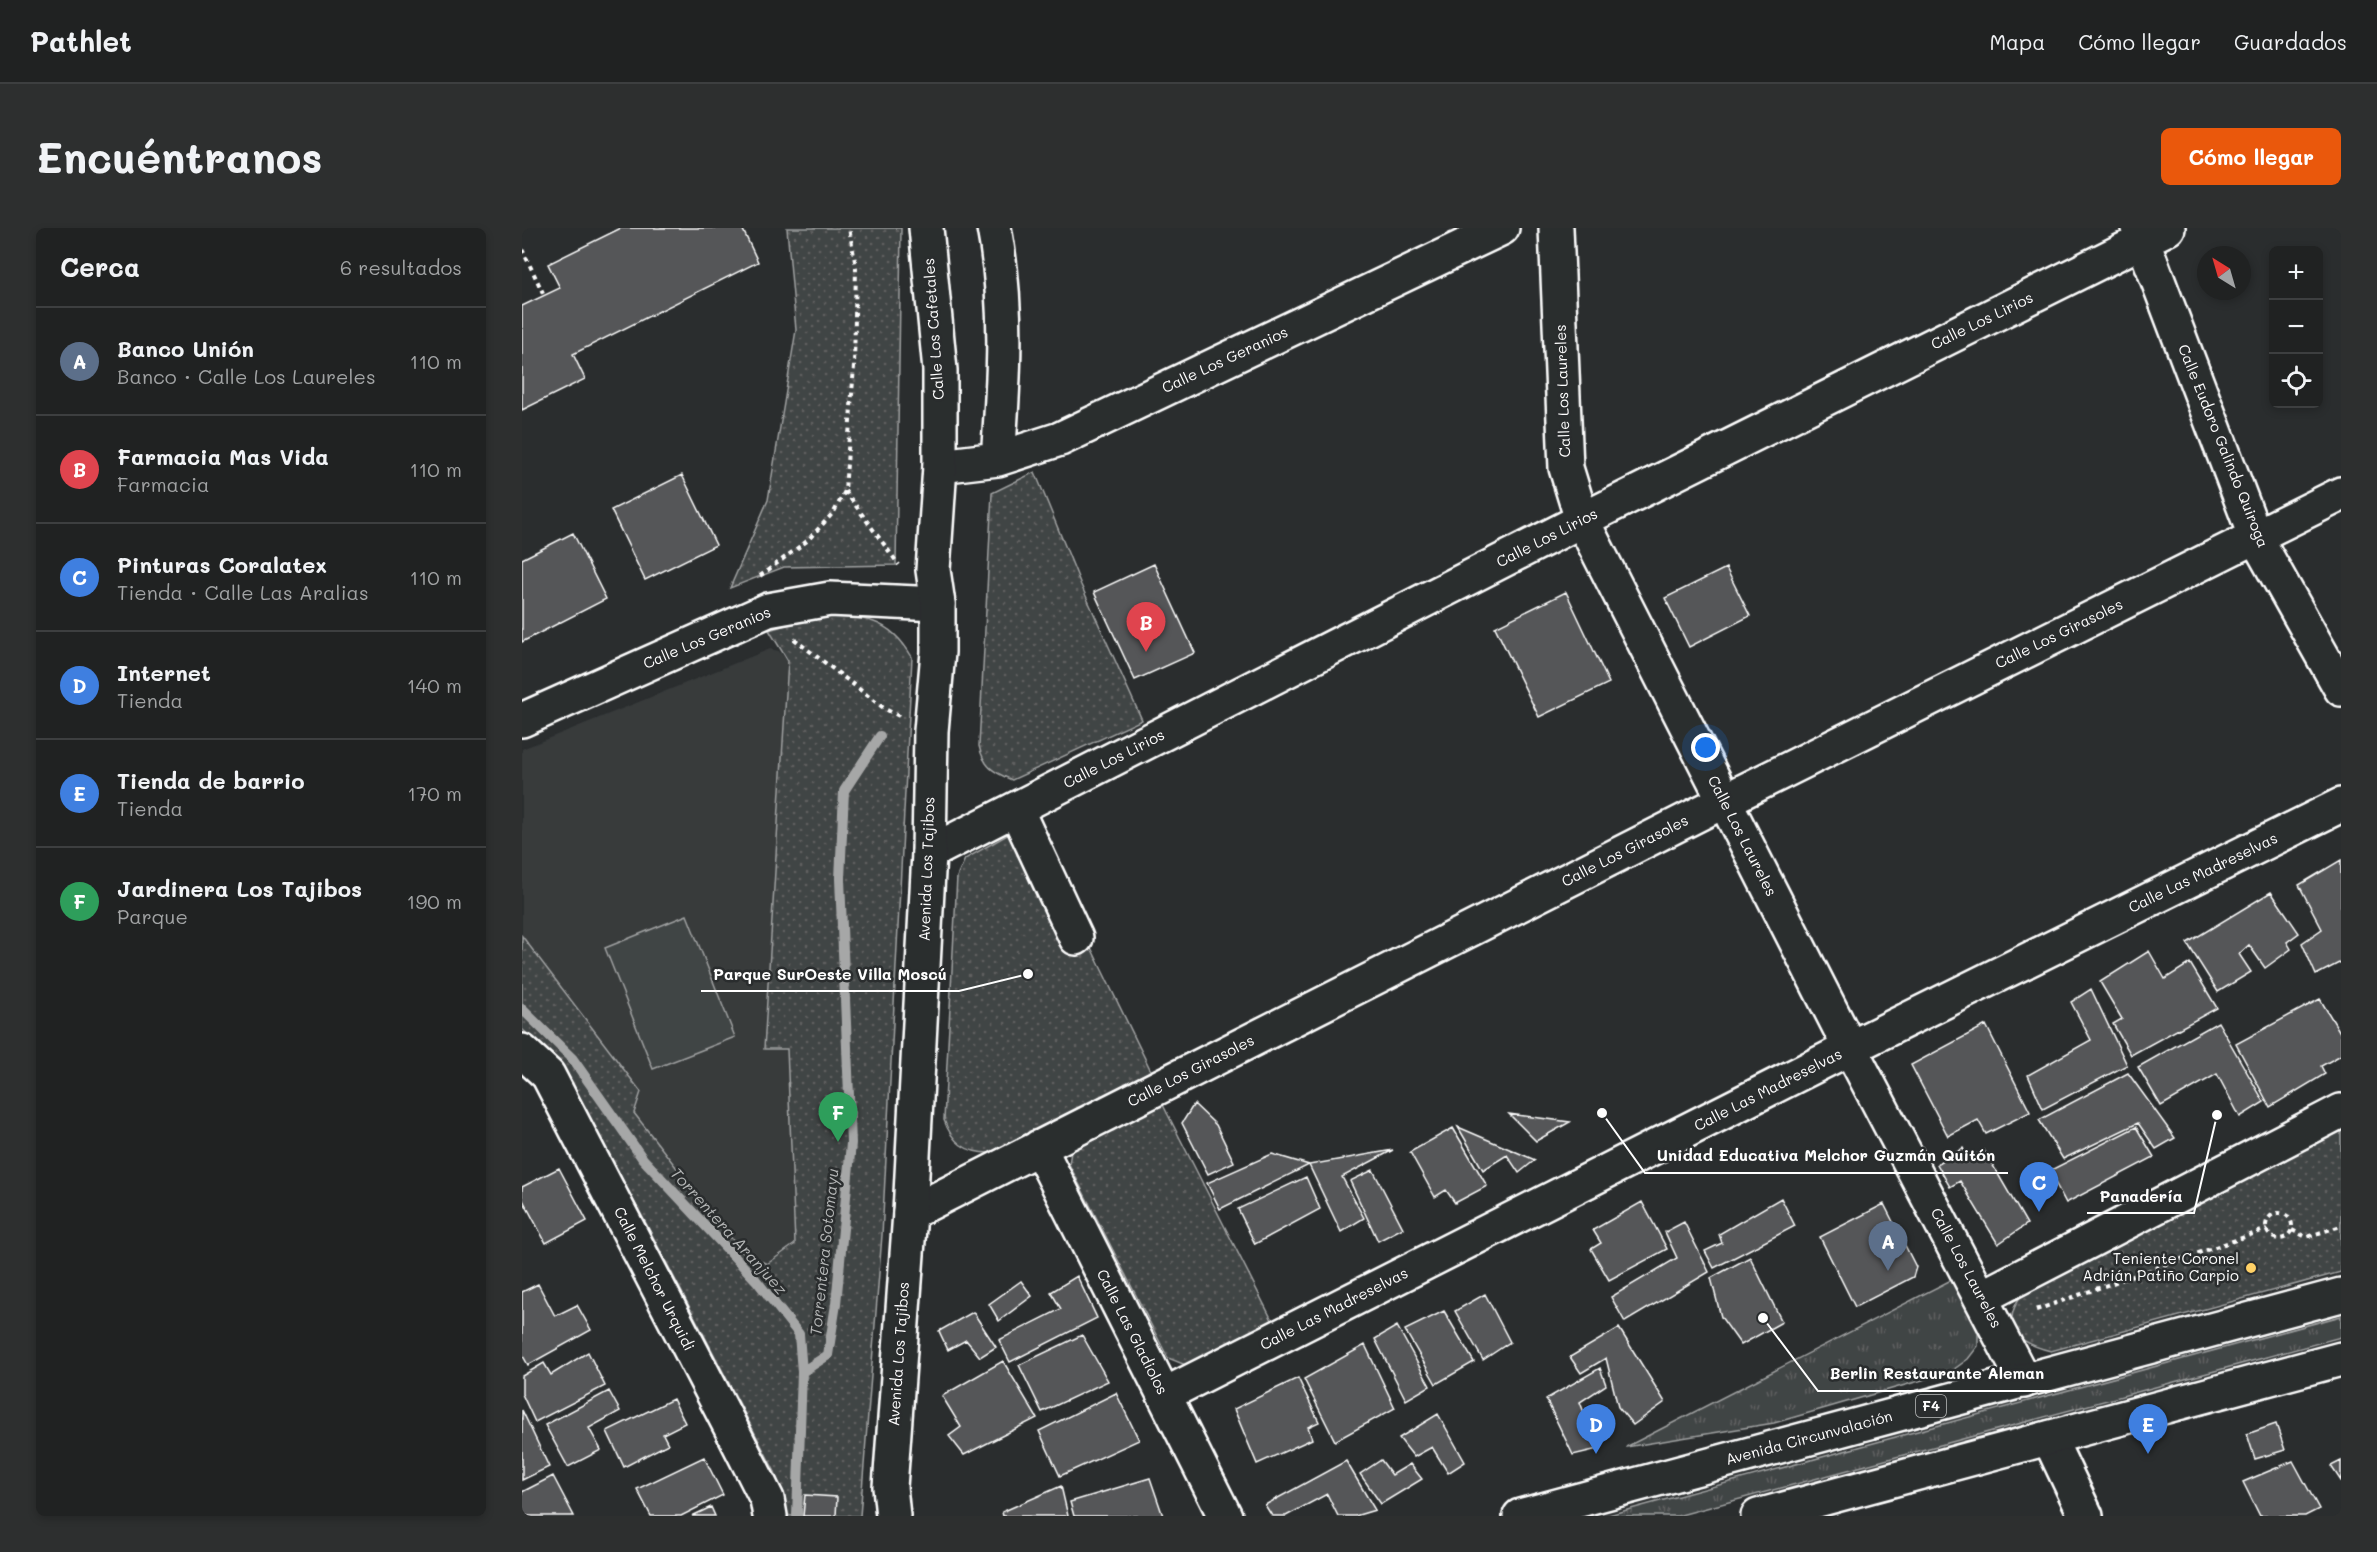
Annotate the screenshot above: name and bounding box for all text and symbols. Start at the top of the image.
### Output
text: Pathlet [30,23,132,59]
text: Mapa [1989,28,2045,55]
text: Cómo llegar [2078,28,2201,55]
text: Guardados [2234,28,2347,55]
button: Cómo llegar [2161,128,2341,185]
text: Encuéntranos [36,129,322,184]
north arrow [2197,246,2251,300]
map controls [2269,246,2323,408]
button: + [2269,246,2323,300]
text: Cerca [60,250,140,284]
text: 6 resultados [340,254,462,280]
street label: Calle Los Cafetales [918,258,948,401]
street label: Calle Los Lirios [1927,287,2036,353]
button: − [2269,300,2323,354]
street label: Calle Los Geranios [1158,321,1291,397]
street label: Calle Los Laureles [1550,324,1574,458]
text: Banco Unión [117,334,254,363]
street label: Calle Eudoro Galindo Quiroga [2174,341,2274,550]
text: A [73,348,86,374]
text: 110 m [409,348,462,374]
button: locate [2269,354,2323,408]
text: Banco · Calle Los Laureles [117,363,376,389]
text: Farmacia Mas Vida [117,442,329,471]
text: B [73,456,86,482]
text: 110 m [409,456,462,482]
text: Farmacia [117,471,209,497]
street label: Calle Los Lirios [1492,503,1601,571]
text: Pinturas Coralatex [117,550,327,579]
text: C [72,564,87,590]
text: 110 m [409,564,462,590]
text: Tienda · Calle Las Aralias [117,579,369,605]
street label: Calle Los Girasoles [1991,594,2126,673]
street label: Calle Los Geranios [640,601,774,673]
pin: B [1126,602,1166,652]
text: Internet [117,658,211,687]
text: D [72,672,87,698]
text: 140 m [407,672,462,698]
text: Tienda [117,687,183,713]
street label: Calle Los Lirios [1059,724,1168,792]
your location [1691,733,1720,762]
text: Tienda de barrio [117,766,305,795]
street label: Calle Los Laureles [1704,772,1782,899]
text: E [73,780,86,806]
text: 170 m [407,780,462,806]
text: Tienda [117,795,183,821]
street label: Avenida Los Tajibos [913,796,939,942]
street label: Calle Los Girasoles [1558,809,1691,891]
street label: Calle Las Madreselvas [2125,827,2280,917]
text: Jardinera Los Tajibos [117,874,362,903]
text: F [73,888,86,914]
text: 190 m [407,888,462,914]
text: Parque [117,903,188,929]
callout: Parque SurOeste Villa Moscú [701,957,959,991]
text: Parque SurOeste Villa Moscú [713,963,947,984]
street label: Calle Los Girasoles [1124,1029,1257,1111]
street label: Calle Las Madreselvas [1690,1043,1845,1135]
pin: F [818,1092,858,1142]
callout: Unidad Educativa Melchor Guzmán Quitón [1645,1139,2008,1173]
text: Unidad Educativa Melchor Guzmán Quitón [1657,1144,1995,1165]
pin: C [2020,1162,2059,1212]
water label: Torrentera Aranjuez [667,1163,792,1299]
water label: Torrentera Sotomayu [804,1167,843,1337]
callout: Panadería [2087,1179,2194,1213]
text: Panadería [2099,1185,2183,1206]
street label: Calle Melchor Urquidi [610,1203,700,1354]
street label: Calle Los Laureles [1927,1204,2007,1331]
pin: A [1868,1222,1908,1271]
place label: Teniente Coronel Adrián Patiño Carpio [2083,1248,2239,1285]
marker: Teniente Coronel Adrián Patiño Carpio [2244,1261,2258,1275]
street label: Calle Las Madreselvas [1256,1262,1411,1354]
street label: Calle Las Gladiolos [1093,1265,1173,1398]
street label: Avenida Los Tajibos [883,1281,913,1427]
callout: Berlin Restaurante Aleman [1818,1357,2056,1391]
text: Berlin Restaurante Aleman [1830,1362,2044,1383]
road number: F4 [1916,1395,1946,1417]
pin: D [1576,1404,1616,1454]
pin: E [2128,1404,2168,1454]
street label: Avenida Circunvalación [1723,1405,1894,1469]

